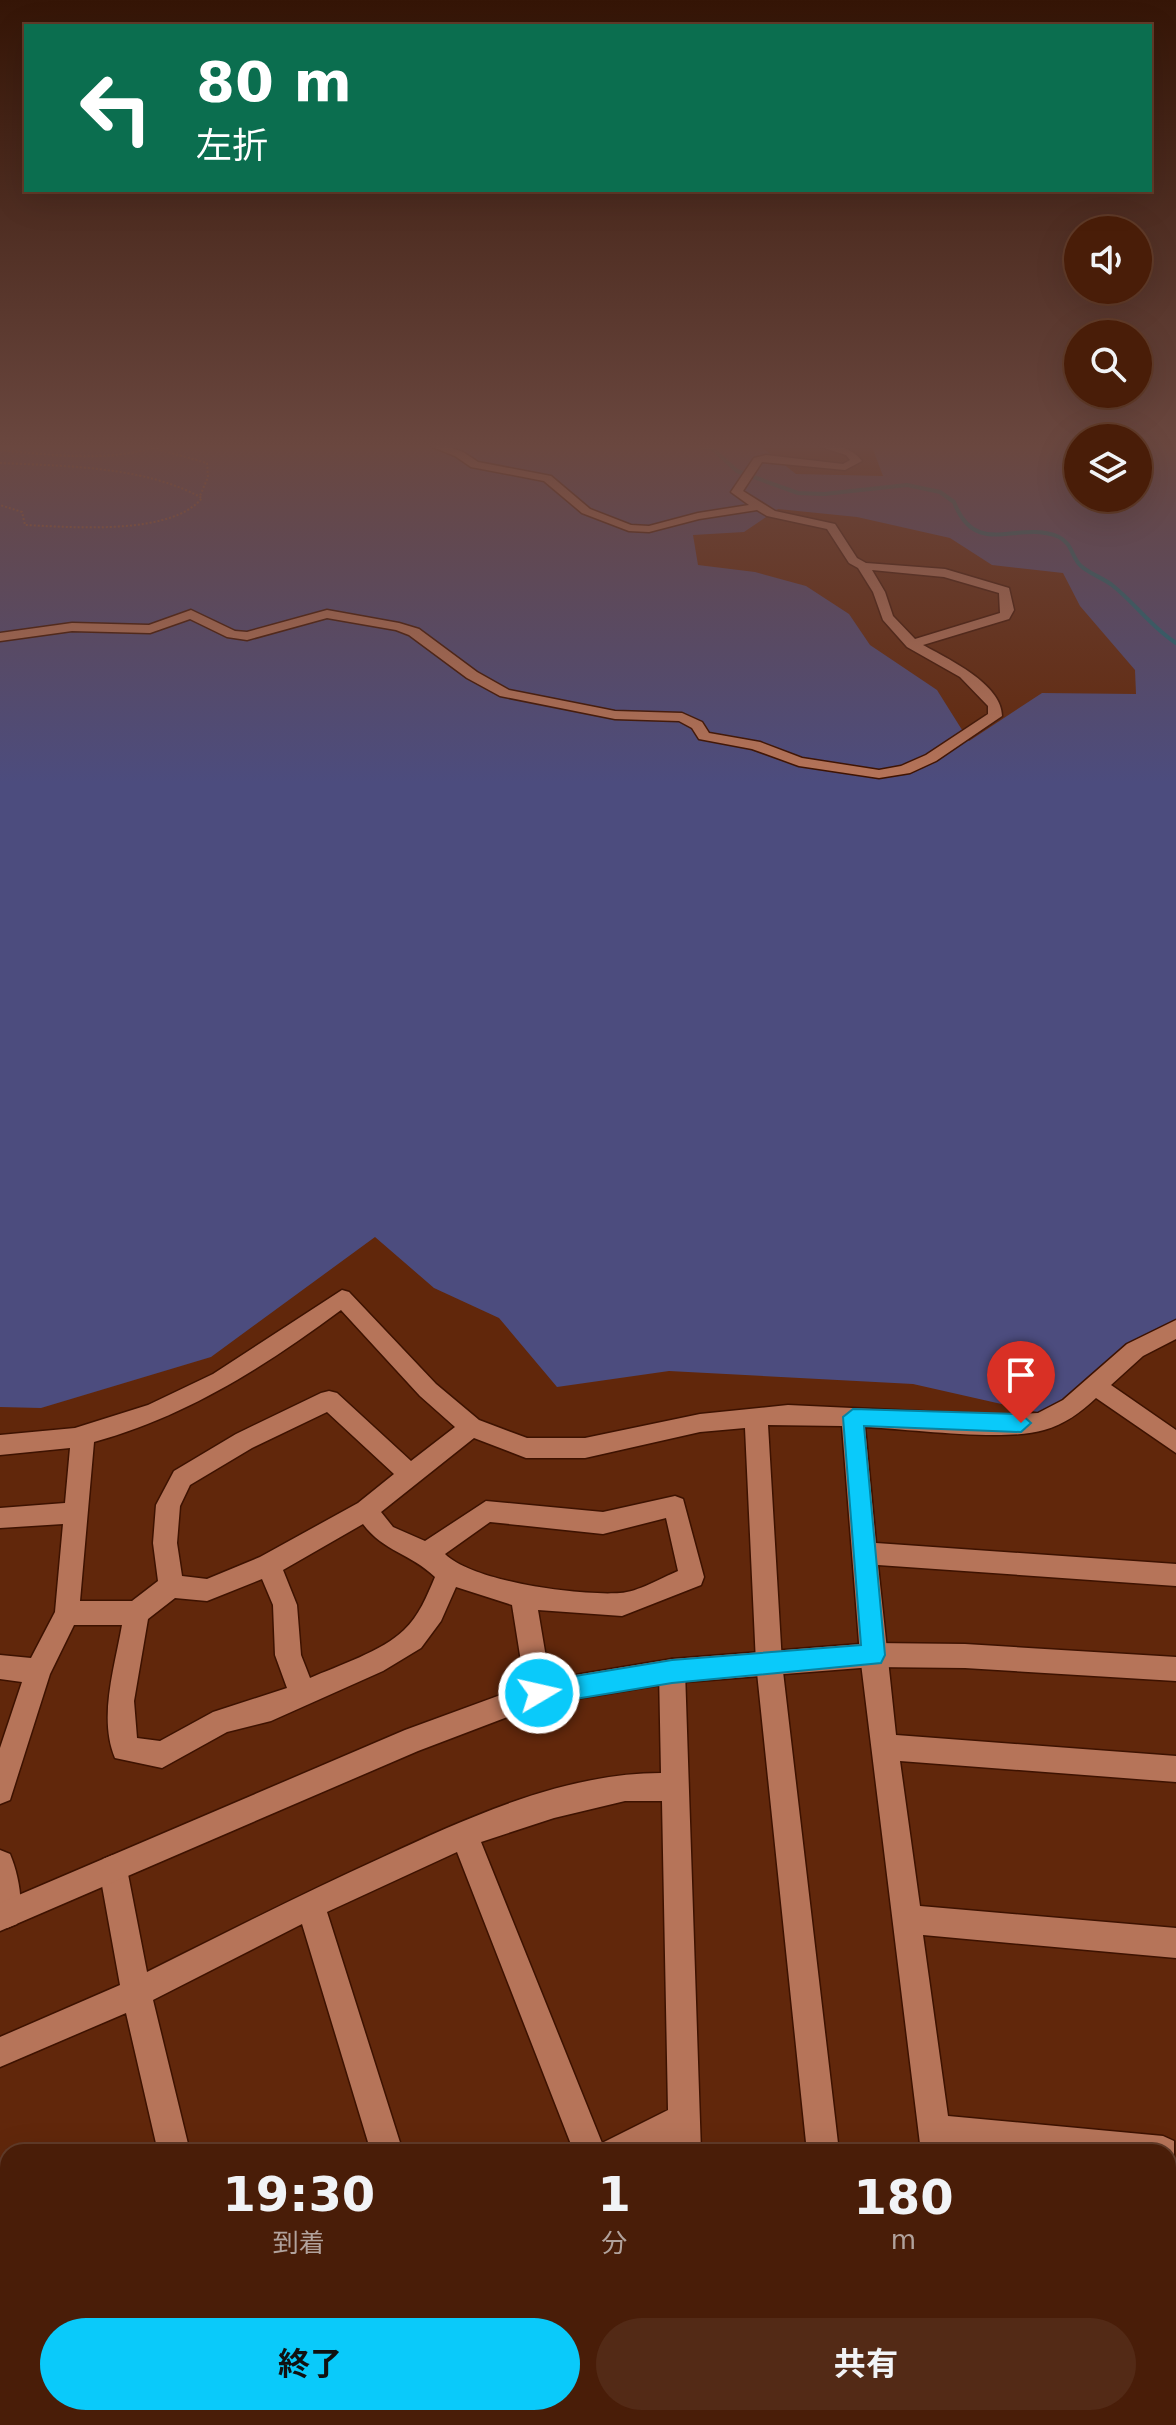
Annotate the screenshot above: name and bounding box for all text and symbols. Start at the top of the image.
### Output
text: 80 m [196,49,352,114]
icon: left [64,56,168,160]
text: 左折 [196,125,268,166]
map controls [1064,216,1152,512]
button: sound [1064,216,1152,304]
button: search [1064,320,1152,408]
button: layers [1064,424,1152,512]
pin [987,1341,1055,1423]
icon: arrive [999,1353,1043,1397]
position arrow [497,1651,581,1735]
text: 19:30 [222,2166,375,2222]
text: 1 [598,2166,631,2222]
text: 180 [853,2169,954,2225]
text: m [891,2225,916,2255]
text: 到着 [273,2228,325,2258]
text: 分 [601,2228,627,2258]
button: 終了 [40,2318,580,2410]
button: 共有 [596,2318,1136,2410]

